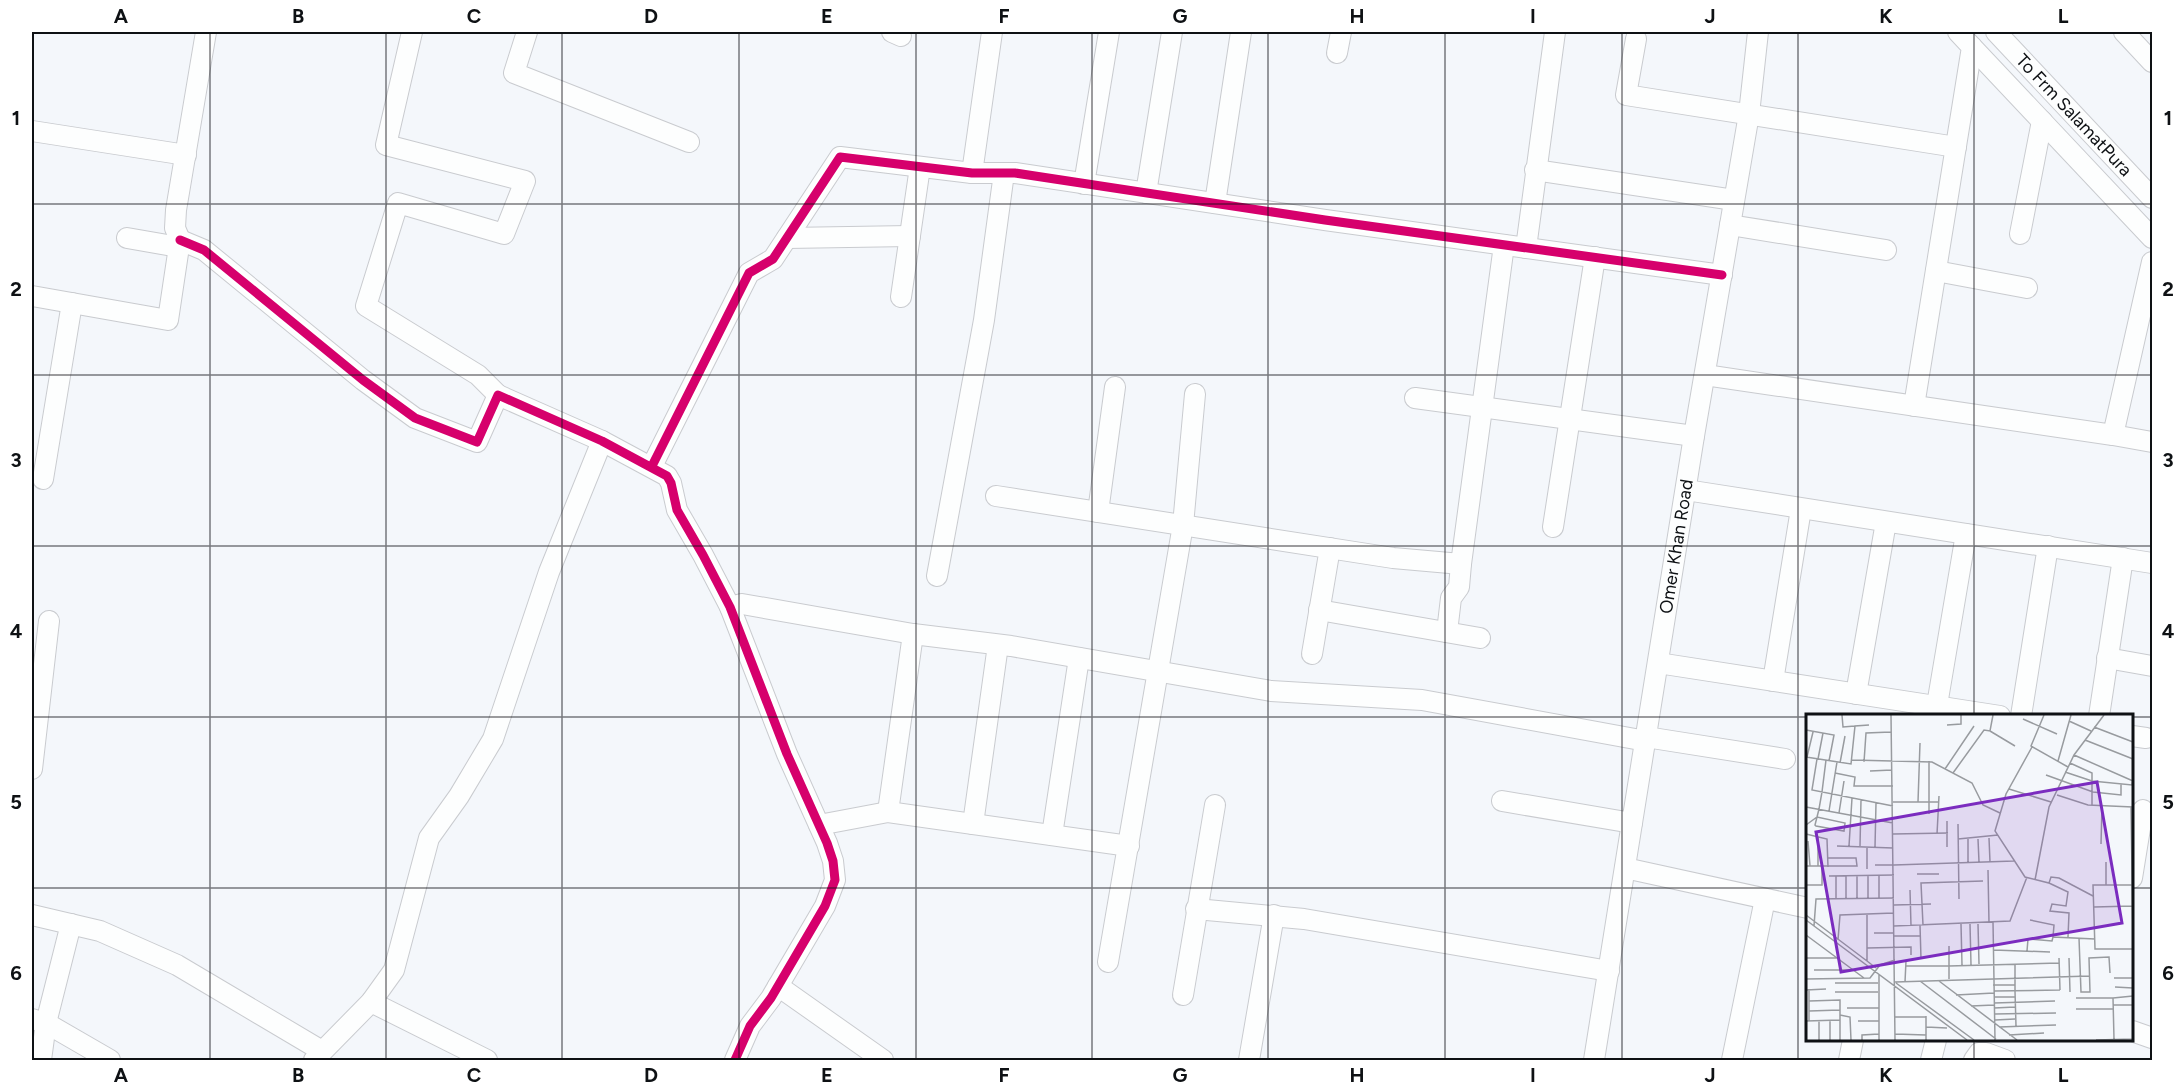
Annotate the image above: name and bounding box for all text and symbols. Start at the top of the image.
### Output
text: A [114,4,129,28]
text: B [292,4,304,28]
text: C [467,4,481,28]
text: D [644,4,658,28]
text: E [821,4,833,28]
text: F [998,4,1010,28]
text: G [1173,4,1188,28]
text: H [1350,4,1365,28]
text: I [1530,4,1536,28]
text: J [1704,4,1716,28]
text: K [1879,4,1893,28]
text: L [2058,4,2069,28]
street label: To Frm SalamatPura [2011,49,2137,181]
text: 1 [12,106,20,130]
text: 1 [2164,106,2172,130]
text: 2 [10,277,22,301]
text: 2 [2162,277,2174,301]
text: 3 [10,448,22,472]
text: 3 [2162,448,2174,472]
street label: Omer Khan Road [1655,478,1698,615]
text: 4 [10,619,23,643]
text: 4 [2162,619,2175,643]
inset map [1806,714,2133,1041]
text: 5 [10,790,22,814]
text: 5 [2162,790,2174,814]
text: 6 [10,961,22,985]
text: 6 [2162,961,2174,985]
text: A [114,1063,129,1087]
text: B [292,1063,304,1087]
text: C [467,1063,481,1087]
text: D [644,1063,658,1087]
text: E [821,1063,833,1087]
text: F [998,1063,1010,1087]
text: G [1173,1063,1188,1087]
text: H [1350,1063,1365,1087]
text: I [1530,1063,1536,1087]
text: J [1704,1063,1716,1087]
text: K [1879,1063,1893,1087]
text: L [2058,1063,2069,1087]

